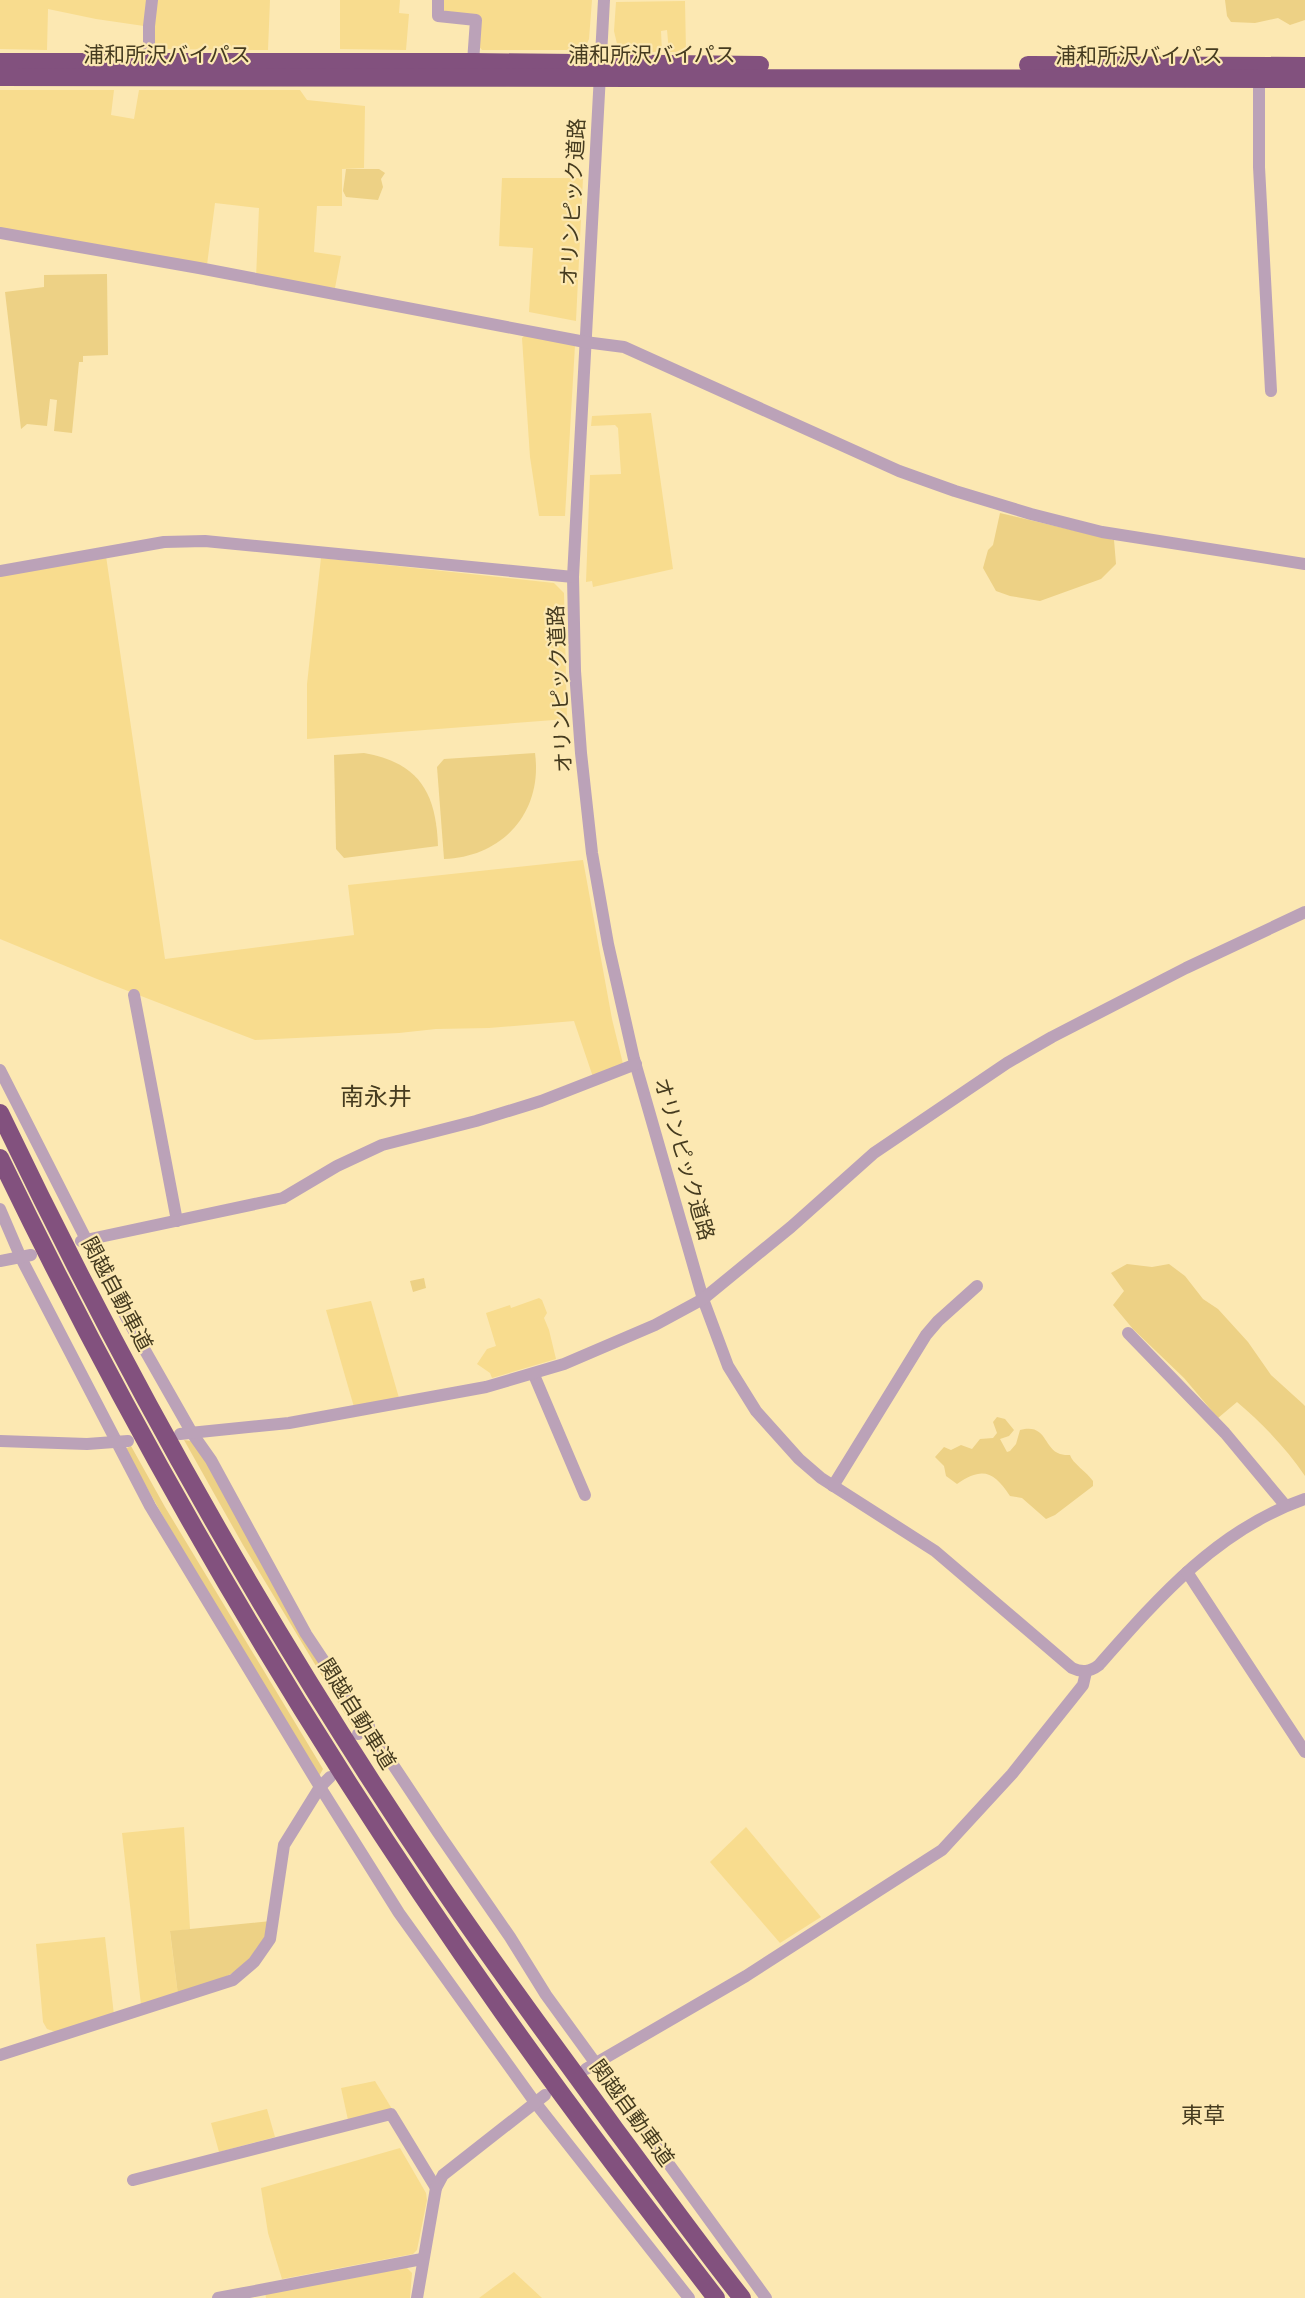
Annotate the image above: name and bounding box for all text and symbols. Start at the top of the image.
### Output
street label: 浦和所沢バイパス [83,42,251,67]
street label: 浦和所沢バイパス [568,42,736,67]
street label: 浦和所沢バイパス [1055,43,1223,68]
street label: オリンピック道路 [556,117,589,287]
street label: オリンピック道路 [543,604,576,774]
street label: オリンピック道路 [649,1075,720,1243]
district label: 南永井 [340,1082,412,1111]
street label: 関越自動車道 [77,1232,158,1355]
street label: 関越自動車道 [313,1654,401,1774]
street label: 関越自動車道 [585,2054,680,2171]
district label: 東草 [1181,2102,1225,2128]

